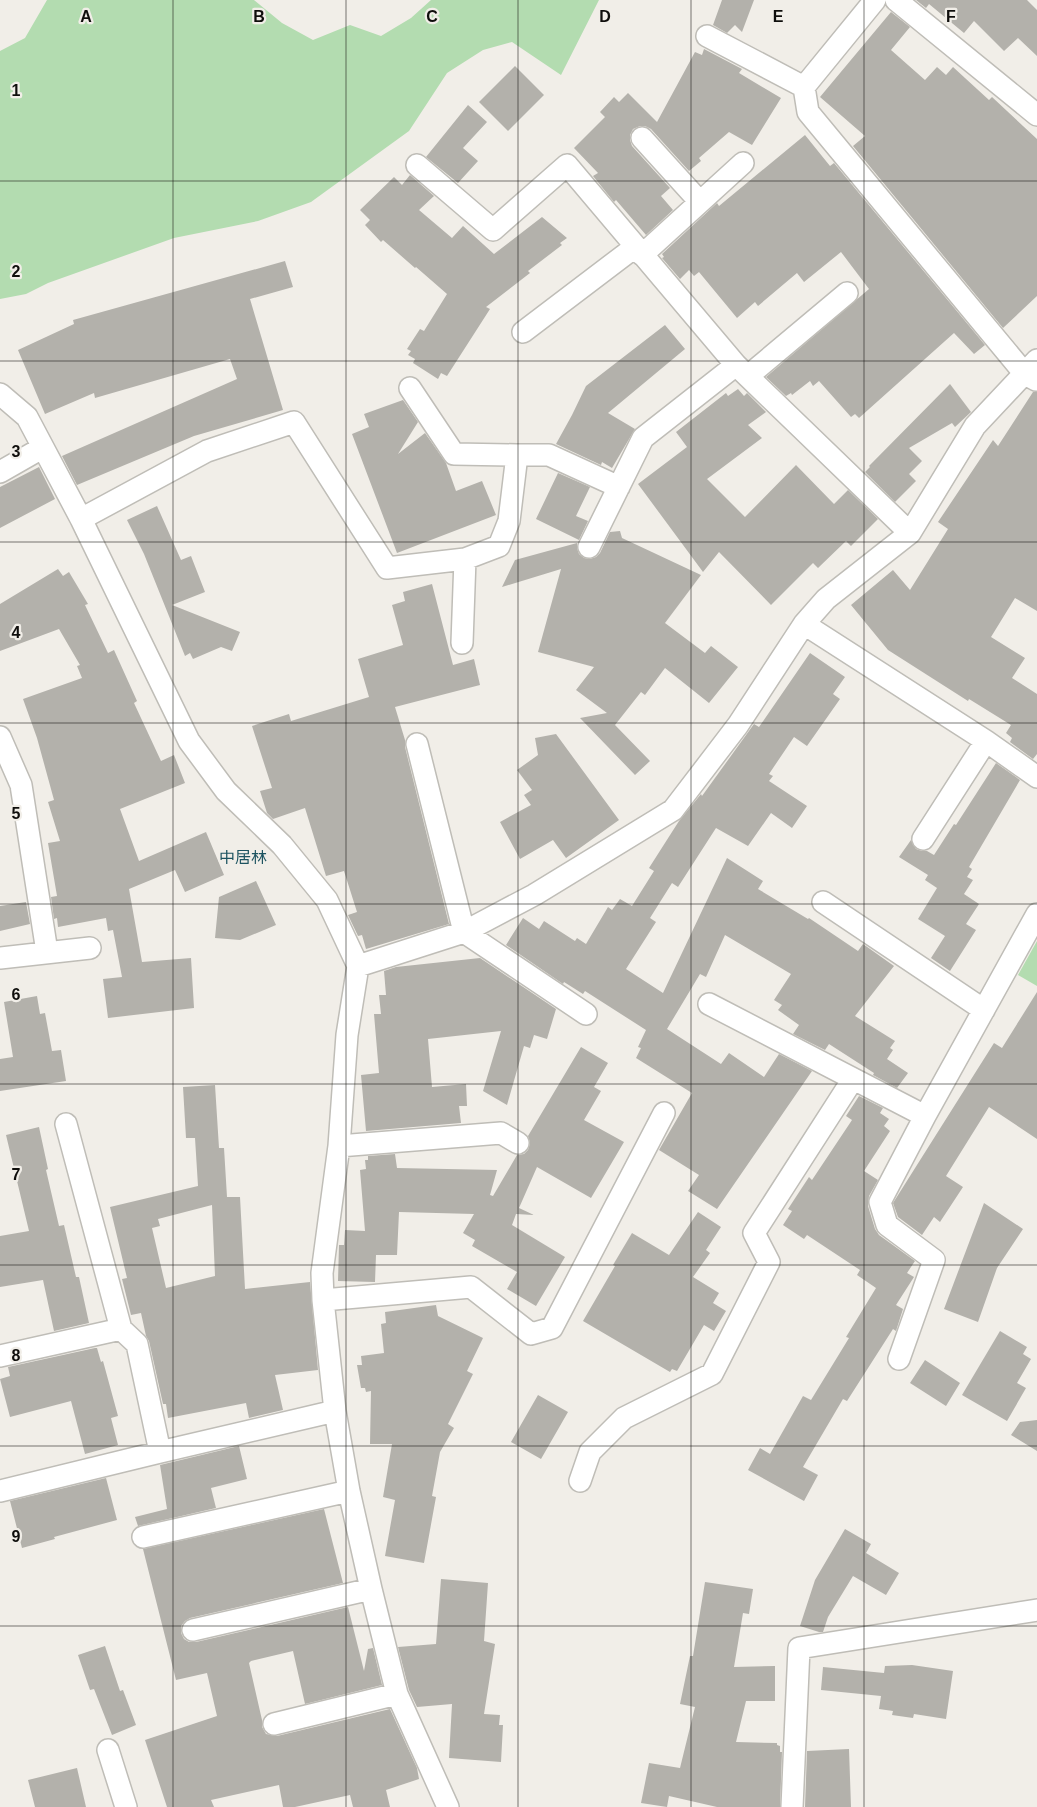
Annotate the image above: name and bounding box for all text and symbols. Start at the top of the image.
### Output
text: A [80,8,92,25]
text: B [253,8,265,25]
text: C [426,8,438,25]
text: D [599,8,611,25]
text: E [773,8,784,25]
text: F [946,8,956,25]
text: 1 [12,82,21,99]
text: 2 [12,263,21,280]
text: 3 [12,443,21,460]
text: 4 [12,624,21,641]
text: 5 [12,805,21,822]
district label: 中居林 [219,849,267,866]
text: 6 [12,986,21,1003]
text: 7 [12,1166,21,1183]
text: 8 [12,1347,21,1364]
text: 9 [12,1528,21,1545]

